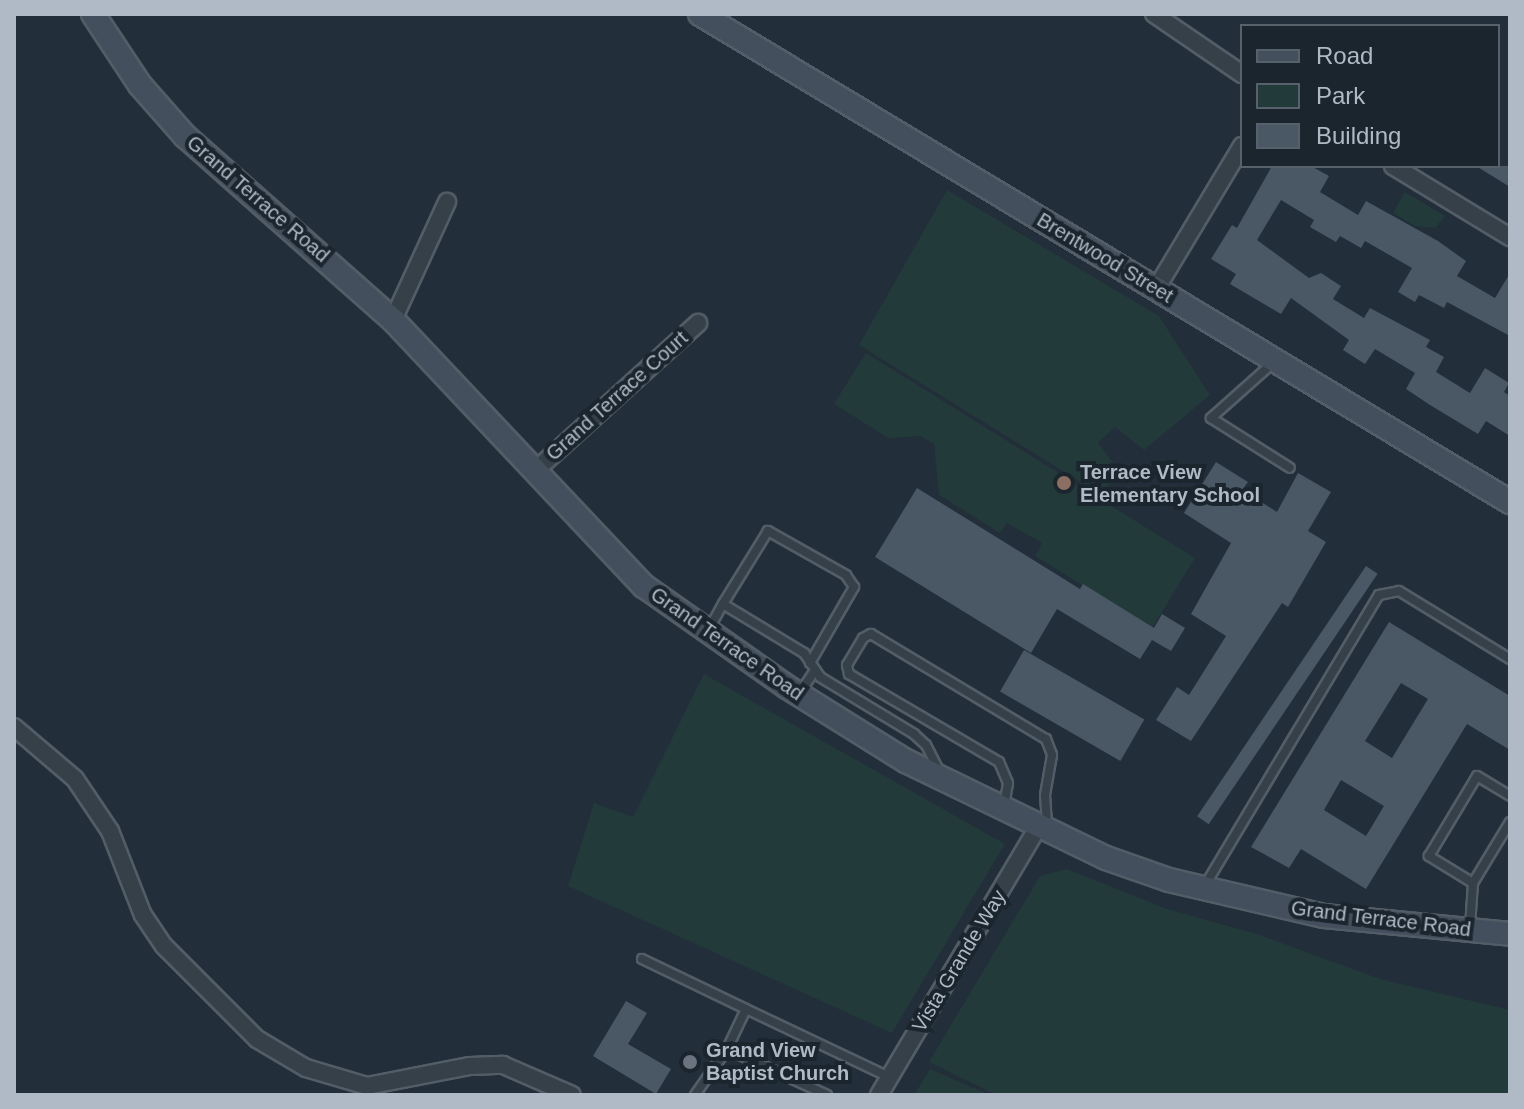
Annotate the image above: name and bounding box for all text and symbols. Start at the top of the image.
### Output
legend [1240,24,1500,168]
text: Road [1316,42,1373,69]
text: Park [1316,82,1365,109]
text: Building [1316,122,1401,149]
street label: Grand Terrace Road [182,131,334,267]
street label: Brentwood Street [1033,208,1177,308]
street label: Grand Terrace Court [541,326,693,466]
place label: Terrace View Elementary School [1080,460,1260,507]
marker: Terrace View Elementary School [1055,474,1073,492]
street label: Grand Terrace Road [646,582,808,706]
street label: Vista Grande Way [907,886,1011,1036]
street label: Grand Terrace Road [1290,896,1472,942]
place label: Grand View Baptist Church [706,1038,849,1085]
marker: Grand View Baptist Church [681,1053,699,1071]

